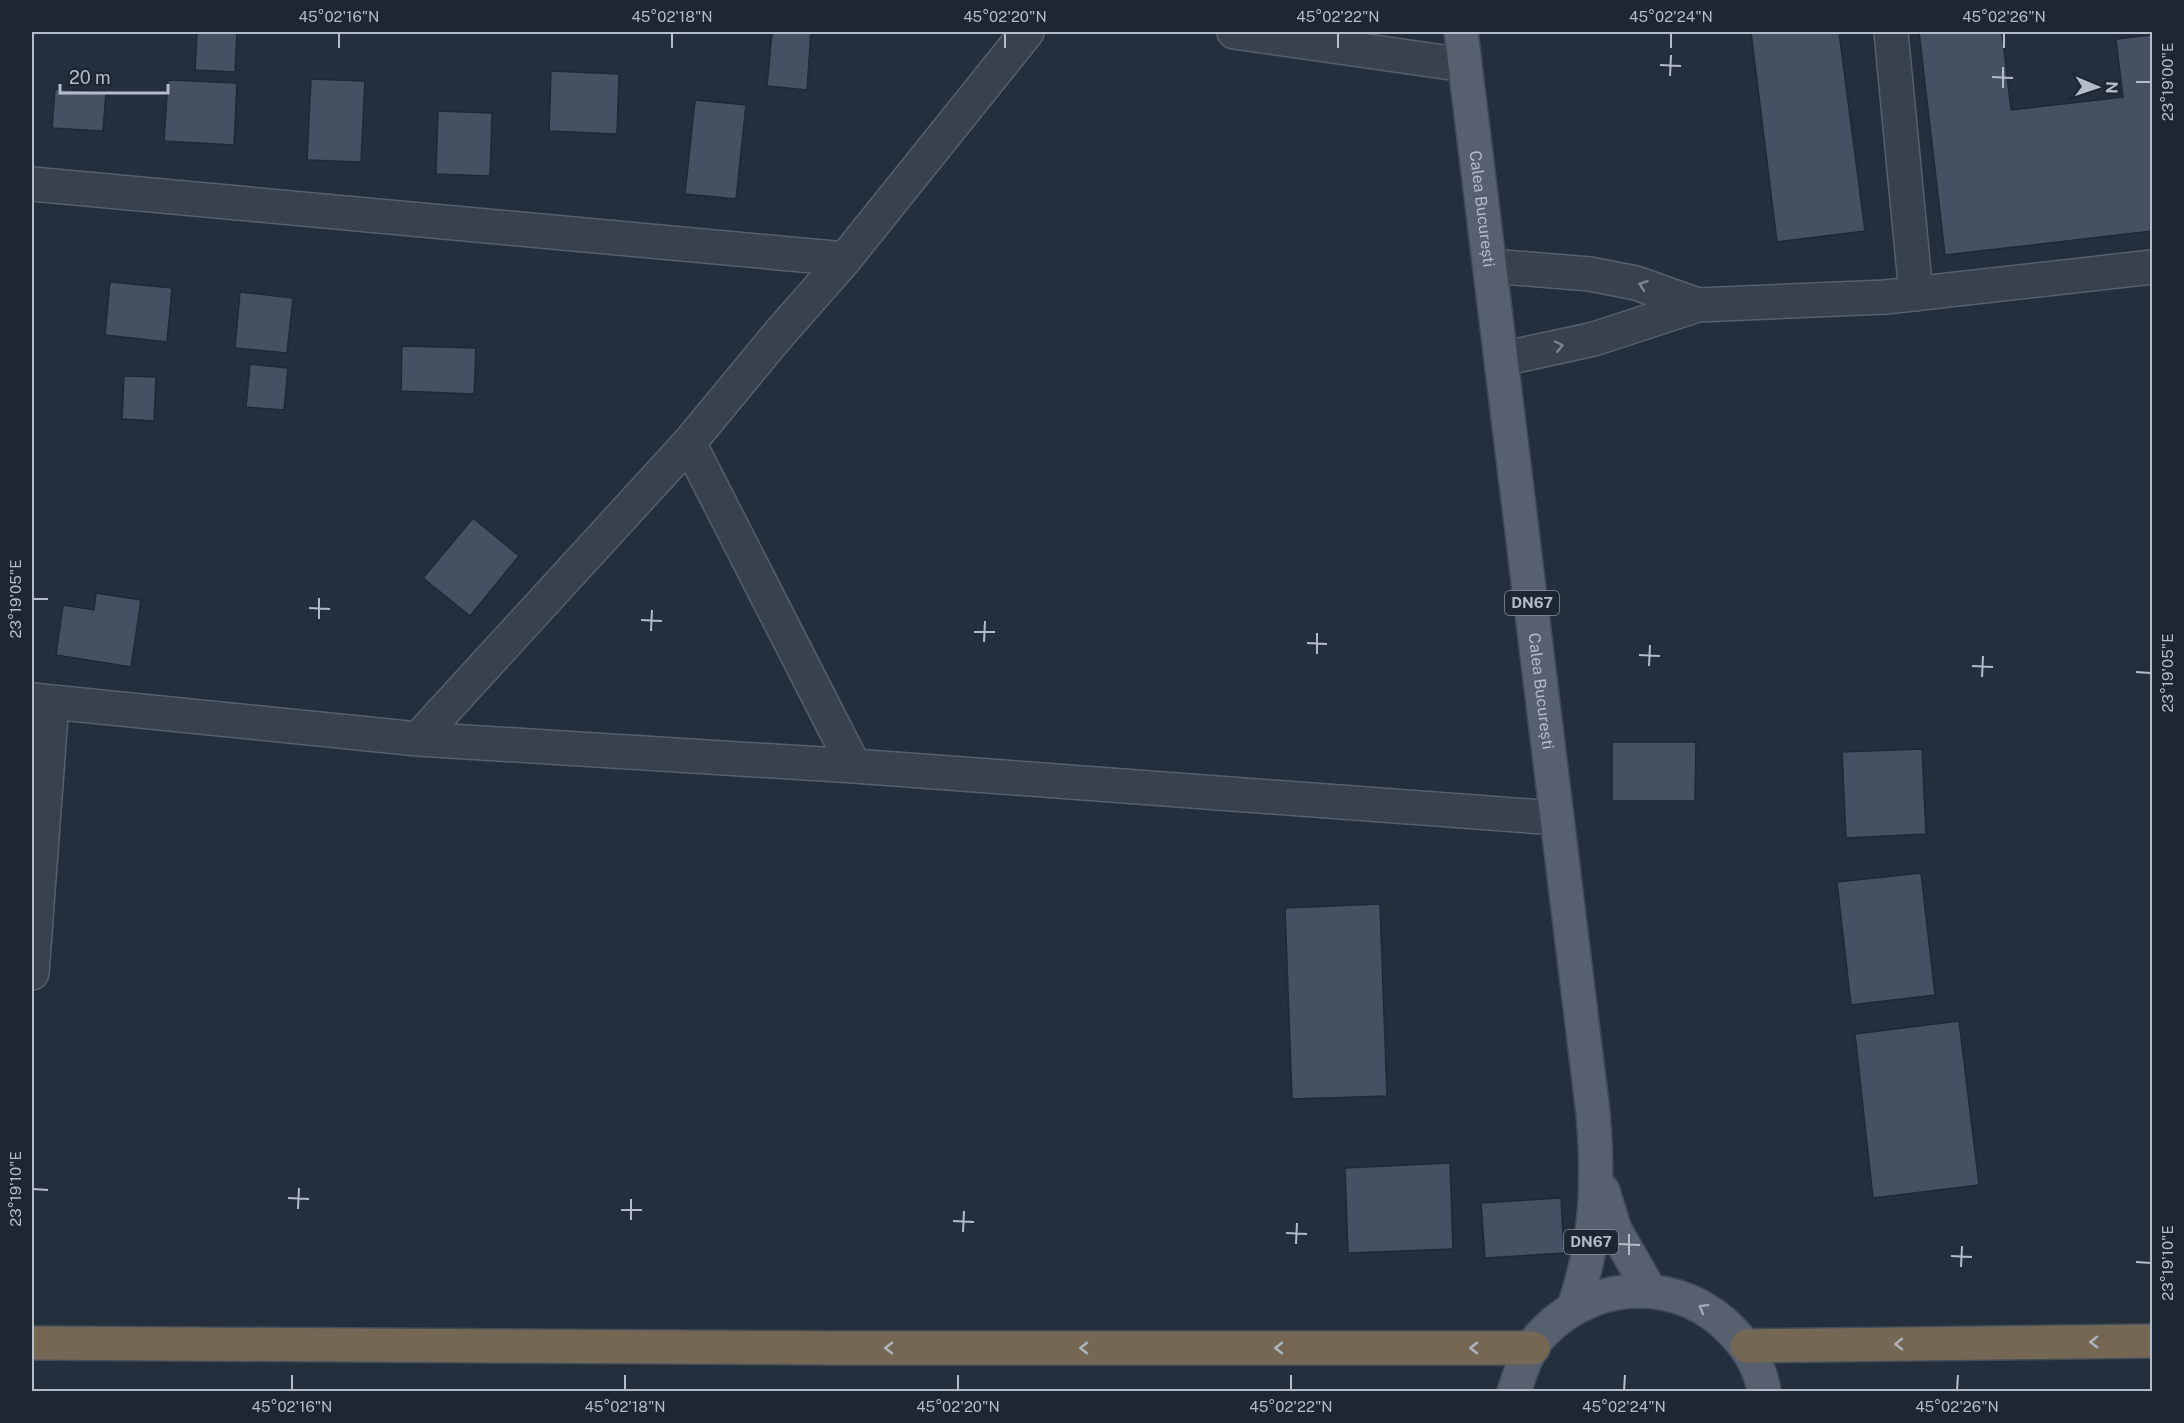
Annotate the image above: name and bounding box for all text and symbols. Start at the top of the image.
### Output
text: 45°02'16"N [299,8,379,25]
text: 45°02'18"N [631,8,713,25]
text: 45°02'20"N [963,8,1047,25]
text: 45°02'22"N [1296,8,1380,25]
text: 45°02'24"N [1629,8,1713,25]
text: 45°02'26"N [1962,8,2046,25]
text: 23°19'00"E [2159,43,2176,121]
scale bar [60,57,168,95]
north arrow [2067,57,2127,117]
text: 20 m [69,67,111,88]
text: N [2102,81,2121,94]
street label: Calea București [1466,149,1499,268]
one-way arrow [1638,280,1649,293]
one-way arrow [1554,341,1564,354]
text: 23°19'05"E [7,559,24,639]
road number: DN67 [1505,591,1559,615]
street label: Calea București [1524,632,1558,751]
text: 23°19'05"E [2159,633,2176,713]
text: 23°19'10"E [7,1151,24,1227]
text: 23°19'10"E [2159,1225,2176,1301]
road number: DN67 [1564,1230,1618,1254]
one-way arrow [1699,1304,1709,1315]
one-way arrow [2090,1336,2099,1348]
one-way arrow [1895,1338,1904,1350]
one-way arrow [885,1342,894,1354]
one-way arrow [1080,1342,1089,1354]
one-way arrow [1275,1342,1284,1354]
one-way arrow [1470,1342,1479,1354]
text: 45°02'16"N [252,1398,332,1415]
text: 45°02'18"N [584,1398,666,1415]
text: 45°02'20"N [916,1398,1000,1415]
text: 45°02'22"N [1249,1398,1333,1415]
text: 45°02'24"N [1582,1398,1666,1415]
text: 45°02'26"N [1915,1398,1999,1415]

